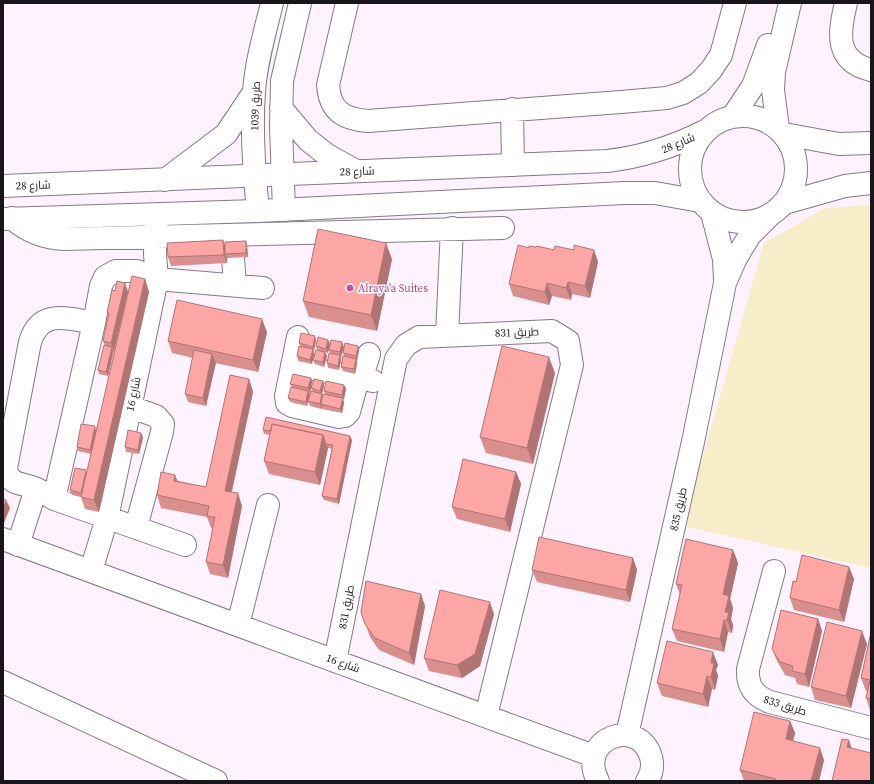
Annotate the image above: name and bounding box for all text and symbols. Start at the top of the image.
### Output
street label: طريق 1039 [247,81,264,131]
street label: شارع 28 [659,130,697,157]
street label: شارع 28 [339,163,375,180]
street label: شارع 28 [15,177,51,194]
place label: Alraya'a Suites [358,281,428,296]
marker: Alraya'a Suites [345,283,355,293]
street label: طريق 831 [495,324,539,341]
street label: شارع 16 [123,375,144,413]
street label: طريق 835 [666,486,691,532]
street label: طريق 831 [335,584,358,630]
street label: شارع 16 [324,650,362,676]
street label: طريق 833 [762,692,808,719]

